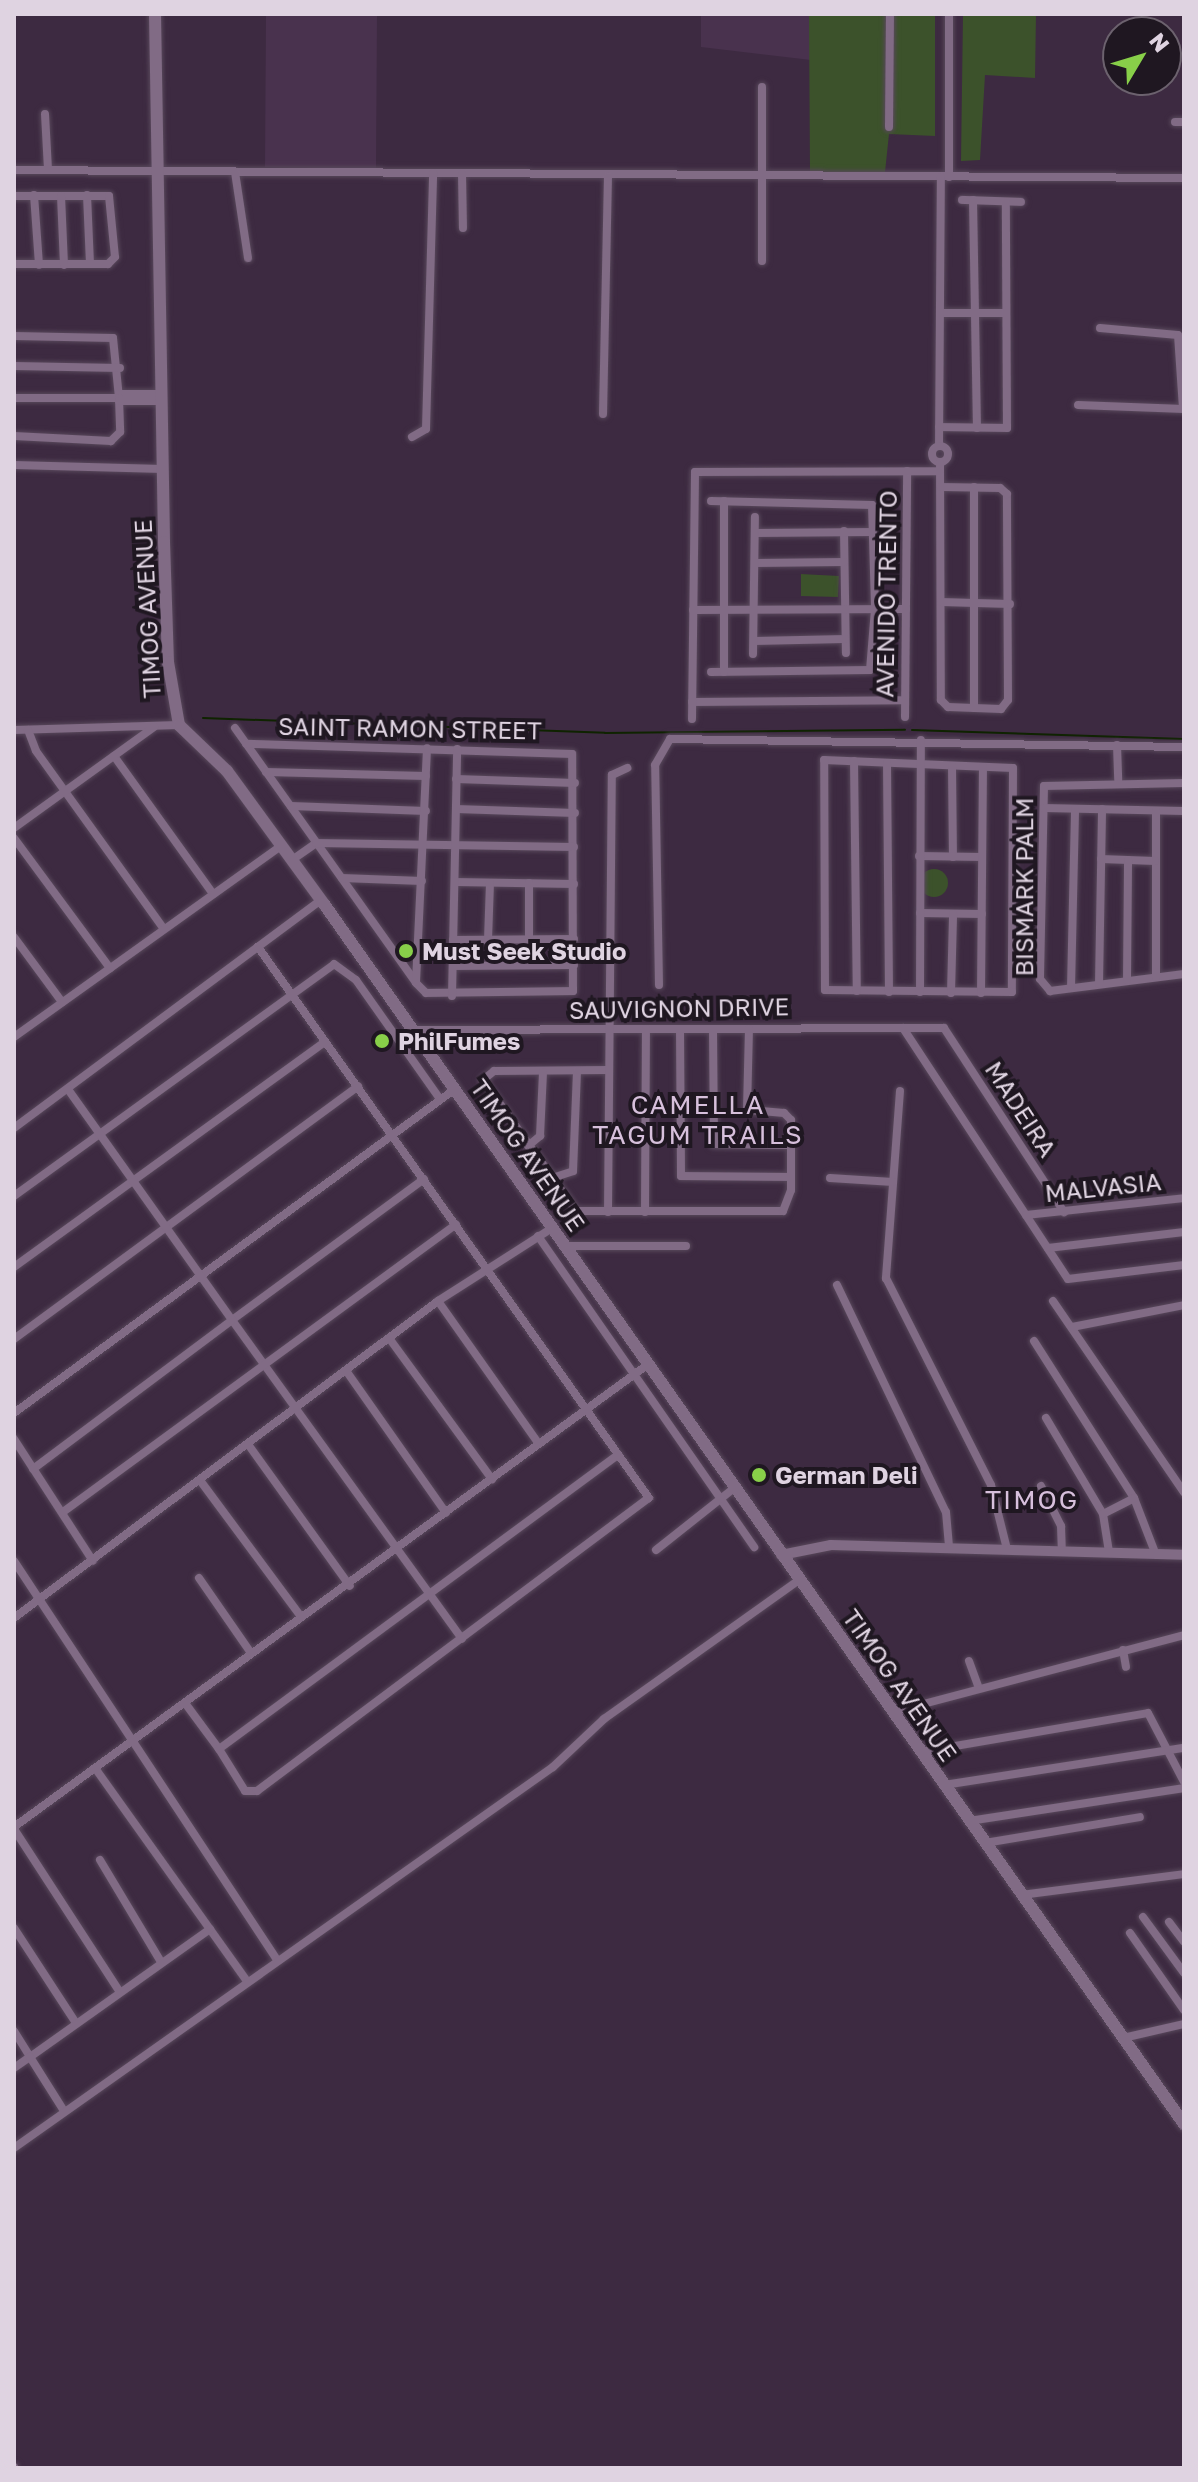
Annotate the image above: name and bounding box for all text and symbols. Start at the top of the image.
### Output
north arrow [1102,16,1182,96]
text: N [1144,27,1176,57]
street label: AVENIDO TRENTO [870,490,902,698]
street label: TIMOG AVENUE [128,519,166,699]
street label: SAINT RAMON STREET [278,711,542,745]
street label: BISMARK PALM [1010,798,1038,976]
place label: Must Seek Studio [422,937,626,965]
marker: Must Seek Studio [397,942,415,960]
street label: SAUVIGNON DRIVE [569,992,789,1024]
place label: PhilFumes [398,1027,520,1055]
marker: PhilFumes [373,1032,391,1050]
street label: MADEIRA [979,1056,1063,1162]
street label: TIMOG AVENUE [465,1074,591,1236]
district label: CAMELLA TAGUM TRAILS [592,1089,804,1150]
street label: MALVASIA [1043,1167,1163,1207]
place label: German Deli [775,1461,918,1489]
marker: German Deli [750,1466,768,1484]
district label: TIMOG [985,1484,1079,1516]
street label: TIMOG AVENUE [837,1604,963,1766]

